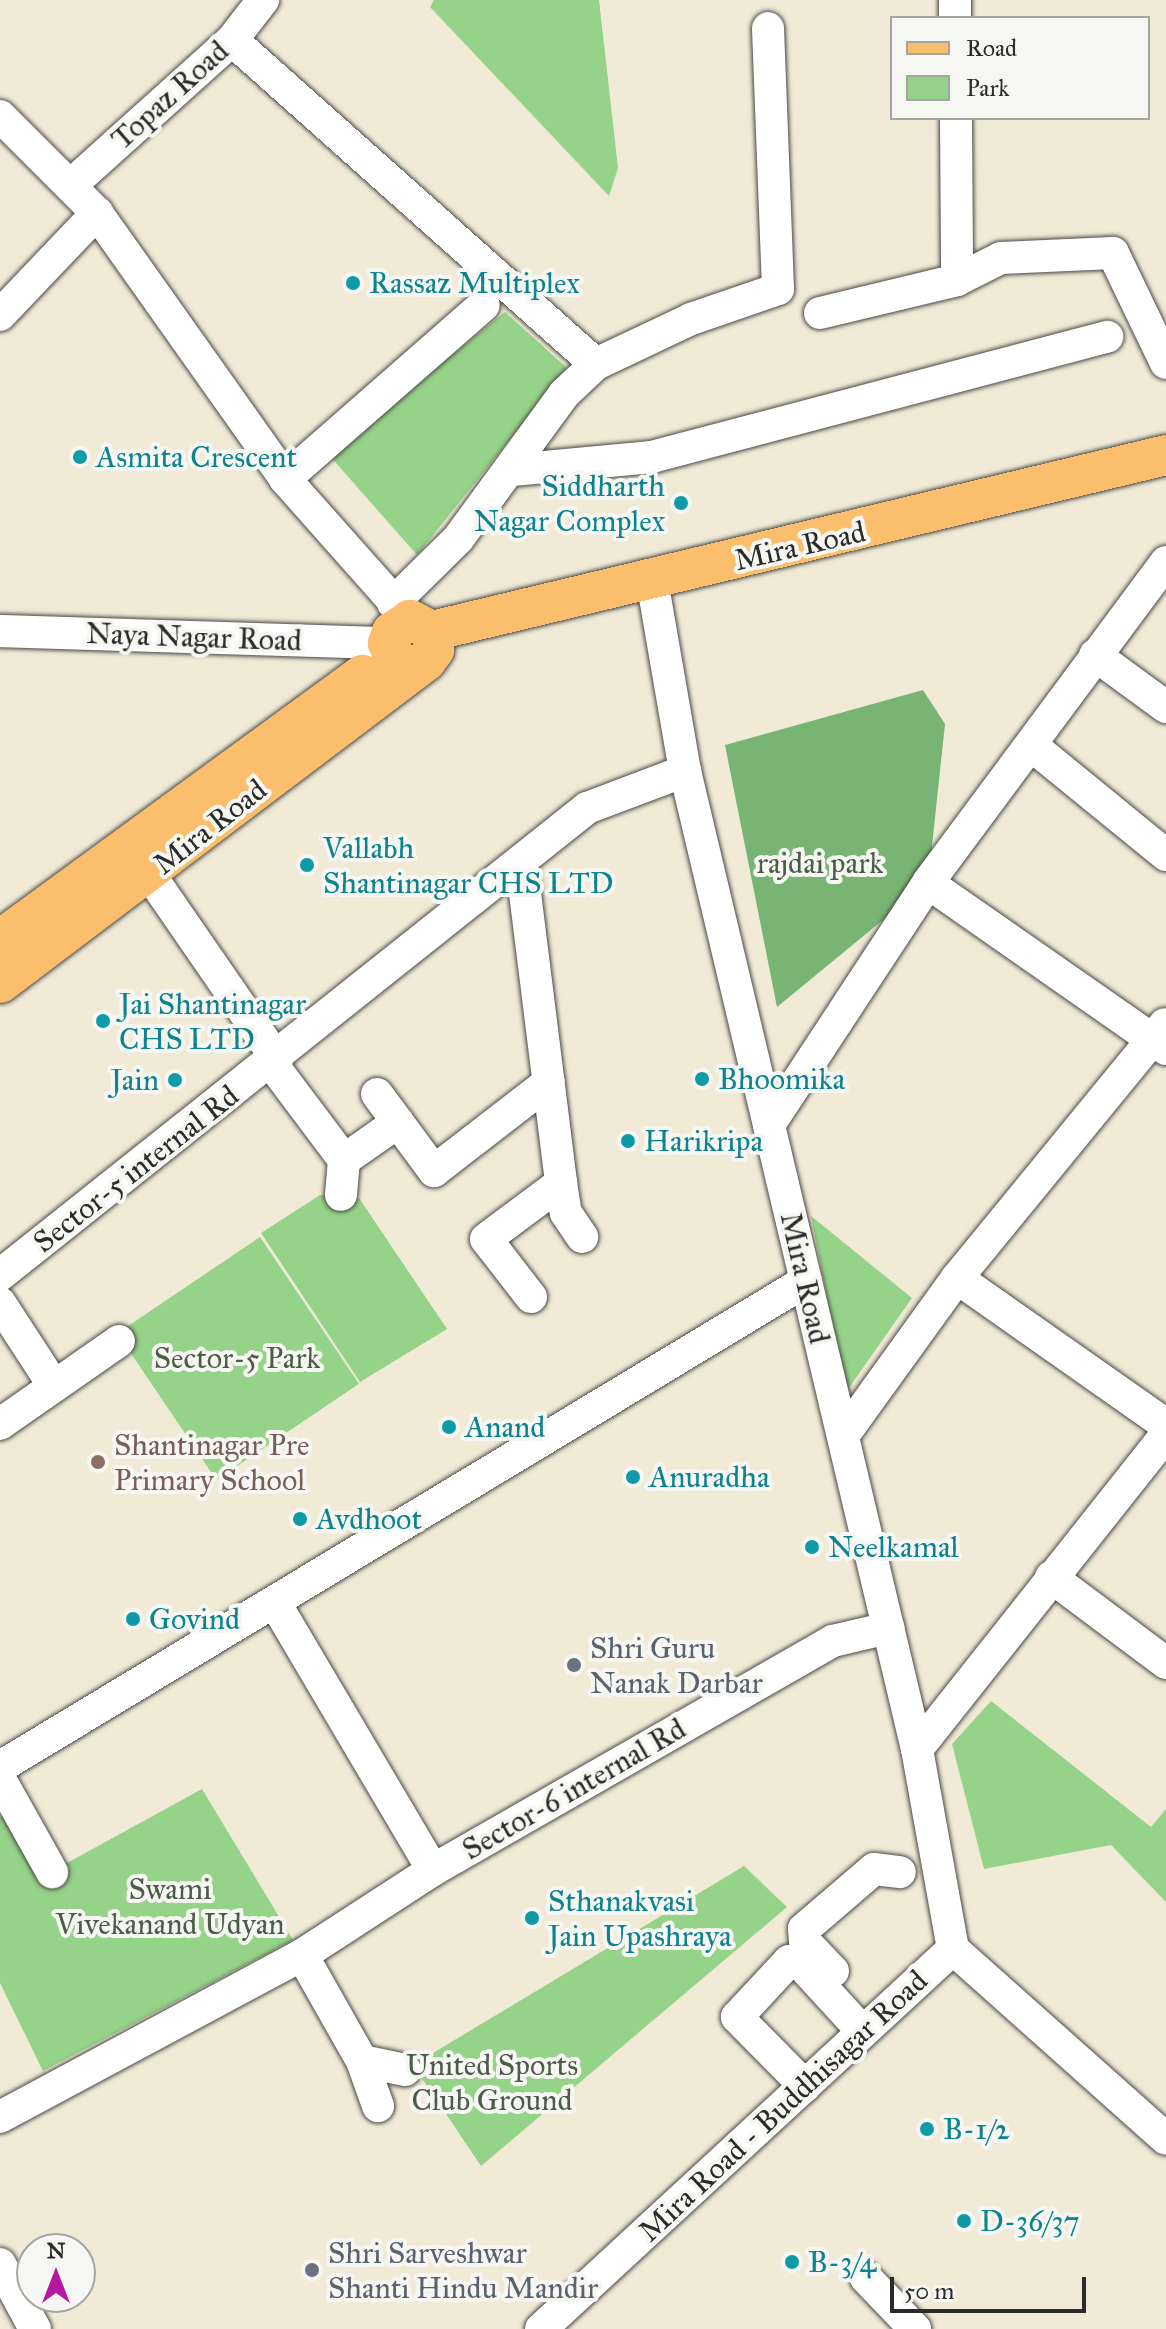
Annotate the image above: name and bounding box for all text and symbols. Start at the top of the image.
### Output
legend [890,16,1150,120]
street label: Topaz Road [104,33,236,157]
text: Road [966,33,1017,63]
text: Park [966,73,1009,103]
place label: Rassaz Multiplex [369,265,580,301]
marker: Rassaz Multiplex [344,274,362,292]
place label: Asmita Crescent [96,439,297,475]
marker: Asmita Crescent [71,448,89,466]
place label: Siddharth Nagar Complex [474,468,665,538]
marker: Siddharth Nagar Complex [672,494,690,512]
street label: Mira Road [731,513,869,579]
street label: Naya Nagar Road [86,615,302,659]
street label: Mira Road [146,772,274,882]
place label: Vallabh Shantinagar CHS LTD [323,830,614,900]
park label: rajdai park [757,845,883,881]
marker: Vallabh Shantinagar CHS LTD [298,856,316,874]
place label: Jai Shantinagar CHS LTD [119,986,306,1056]
marker: Jai Shantinagar CHS LTD [94,1012,112,1030]
place label: Bhoomika [718,1061,845,1097]
place label: Jain [110,1062,159,1098]
marker: Bhoomika [693,1070,711,1088]
marker: Jain [166,1071,184,1089]
street label: Sector-5 internal Rd [26,1078,246,1260]
place label: Harikripa [644,1123,763,1159]
marker: Harikripa [619,1132,637,1150]
street label: Mira Road [772,1209,838,1347]
park label: Sector-5 Park [154,1340,320,1376]
place label: Anand [465,1409,545,1445]
marker: Anand [440,1418,458,1436]
place label: Shantinagar Pre Primary School [114,1427,309,1498]
marker: Shantinagar Pre Primary School [89,1453,107,1471]
place label: Anuradha [649,1459,770,1495]
marker: Anuradha [624,1468,642,1486]
place label: Avdhoot [316,1501,422,1537]
marker: Avdhoot [291,1510,309,1528]
place label: Neelkamal [828,1529,959,1565]
marker: Neelkamal [803,1538,821,1556]
place label: Govind [149,1601,240,1637]
marker: Govind [124,1610,142,1628]
place label: Shri Guru Nanak Darbar [590,1630,763,1700]
marker: Shri Guru Nanak Darbar [565,1656,583,1674]
street label: Sector-6 internal Rd [456,1710,692,1868]
park label: Swami Vivekanand Udyan [55,1871,285,1942]
place label: Sthanakvasi Jain Upashraya [548,1883,732,1954]
marker: Sthanakvasi Jain Upashraya [523,1909,541,1927]
street label: Mira Road - Buddhisagar Road [631,1963,935,2249]
park label: United Sports Club Ground [406,2047,578,2118]
place label: B-1/2 [943,2111,1010,2147]
marker: B-1/2 [918,2120,936,2138]
place label: D-36/37 [980,2203,1079,2239]
marker: D-36/37 [955,2212,973,2230]
north arrow [16,2233,96,2313]
place label: Shri Sarveshwar Shanti Hindu Mandir [328,2235,598,2306]
text: N [47,2237,65,2264]
place label: B-3/4 [808,2244,876,2280]
marker: B-3/4 [783,2253,801,2271]
marker: Shri Sarveshwar Shanti Hindu Mandir [303,2261,321,2279]
scale bar [894,2261,1090,2311]
text: 50 m [904,2276,954,2306]

